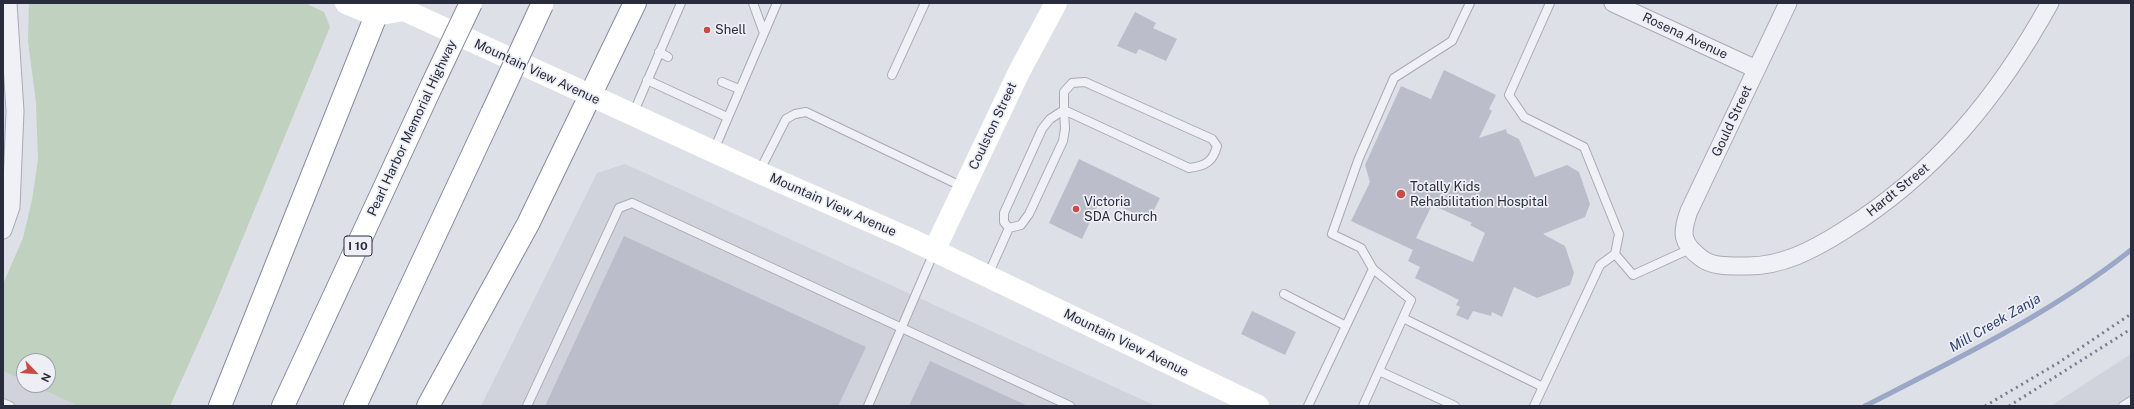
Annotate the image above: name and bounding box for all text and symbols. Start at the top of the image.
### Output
street label: Rosena Avenue [1640,9,1730,63]
place label: Shell [715,22,746,38]
marker: Shell [702,25,712,35]
street label: Mountain View Avenue [472,36,602,108]
street label: Pearl Harbor Memorial Highway [364,37,460,219]
street label: Coulston Street [966,80,1020,172]
street label: Gould Street [1709,83,1755,159]
street label: Hardt Street [1864,160,1932,220]
street label: Mountain View Avenue [767,170,899,240]
place label: Totally Kids Rehabilitation Hospital [1410,179,1548,210]
marker: Totally Kids Rehabilitation Hospital [1395,188,1407,200]
place label: Victoria SDA Church [1084,194,1157,225]
marker: Victoria SDA Church [1071,204,1081,214]
road number: I 10 [344,236,372,256]
water label: Mill Creek Zanja [1946,290,2044,356]
street label: Mountain View Avenue [1061,306,1191,380]
north arrow [16,353,56,393]
text: N [39,371,53,384]

